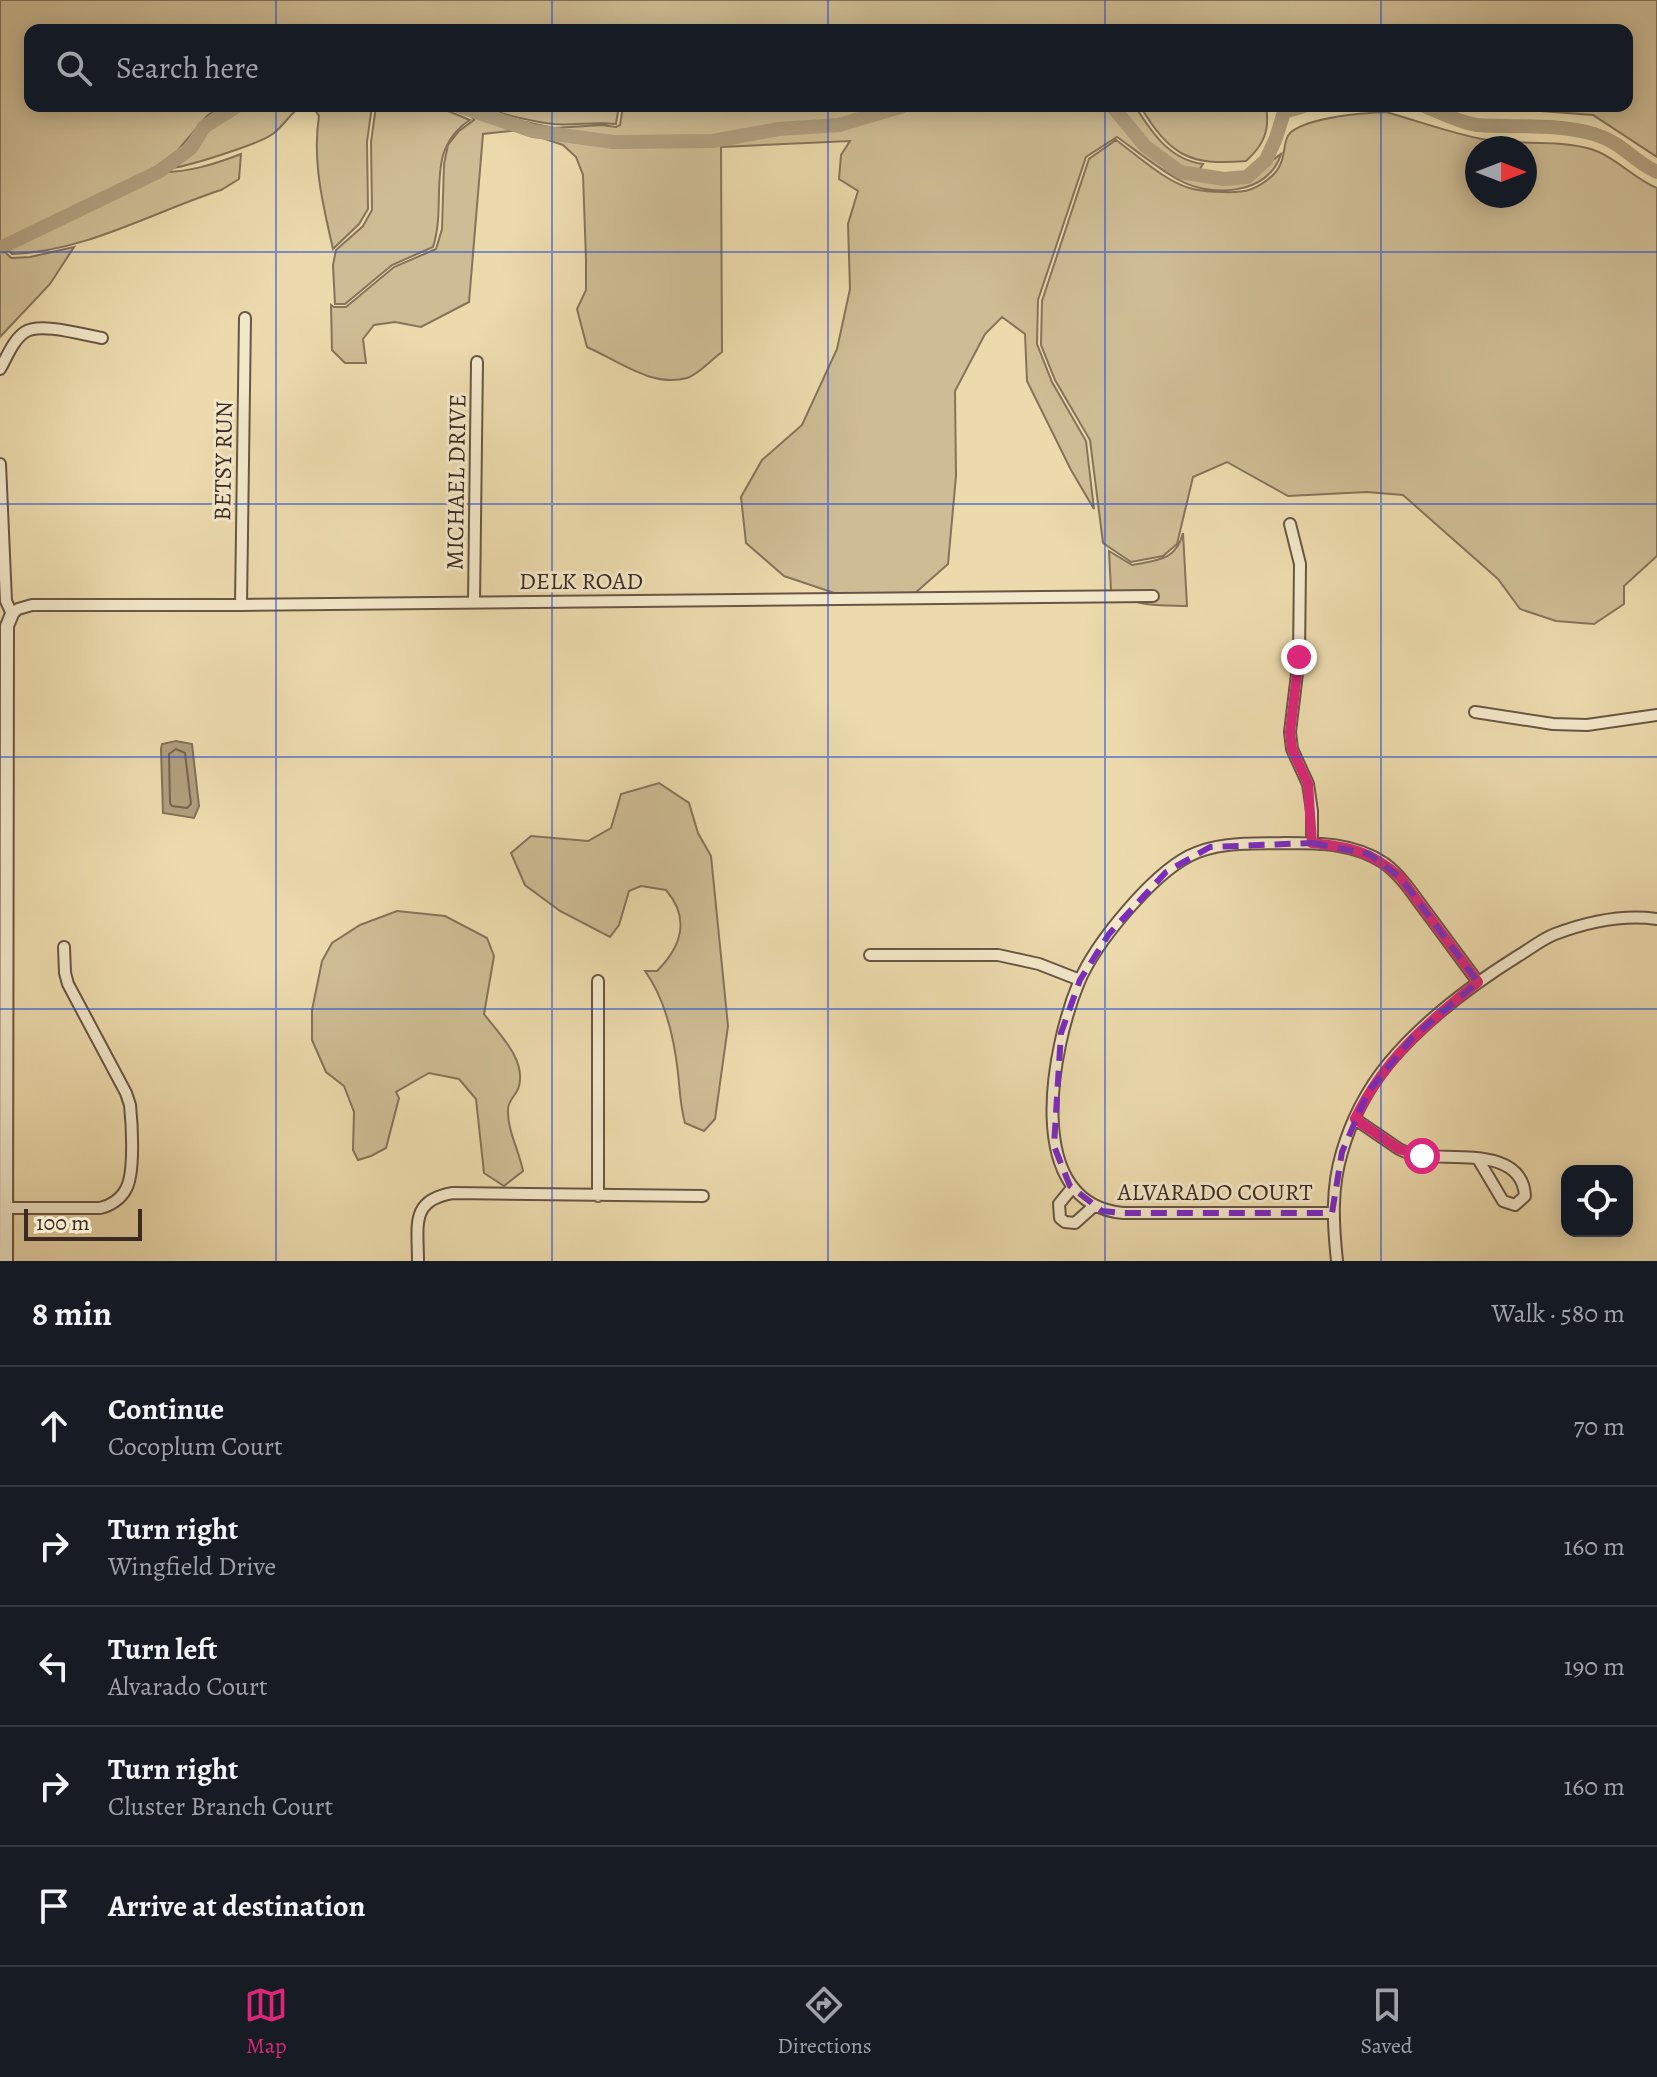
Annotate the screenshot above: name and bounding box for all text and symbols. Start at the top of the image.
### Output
search box [24,24,1633,112]
icon: search [52,46,96,90]
text: Search here [116,48,259,88]
north arrow [1465,136,1537,208]
street label: MICHAEL DRIVE [438,394,474,570]
street label: BETSY RUN [206,401,240,521]
street label: DELK ROAD [519,565,643,597]
route end [1281,639,1317,675]
route start [1404,1138,1440,1174]
map controls [1561,1165,1633,1237]
button: locate [1561,1165,1633,1237]
street label: ALVARADO COURT [1116,1176,1313,1208]
scale bar [24,1205,142,1241]
text: 100 m [36,1208,90,1238]
text: 8 min [32,1290,112,1337]
text: Walk · 580 m [1492,1296,1625,1331]
text: Continue [108,1389,224,1429]
icon: ahead [32,1404,76,1448]
text: 70 m [1573,1409,1625,1444]
text: Cocoplum Court [108,1429,283,1464]
text: Turn right [108,1509,238,1549]
icon: right [32,1524,76,1568]
text: 160 m [1563,1529,1625,1564]
text: Wingfield Drive [108,1549,276,1584]
text: Turn left [108,1629,217,1669]
icon: left [32,1644,76,1688]
text: 190 m [1564,1649,1625,1684]
text: Alvarado Court [108,1669,267,1704]
text: Turn right [108,1749,238,1789]
icon: right [32,1764,76,1808]
text: 160 m [1563,1769,1625,1804]
text: Cluster Branch Court [108,1789,333,1824]
icon: arrive [32,1884,76,1928]
text: Arrive at destination [108,1886,365,1926]
tab: Map [244,1983,288,2061]
tab: Directions [777,1983,872,2061]
tab: Saved [1360,1983,1413,2061]

